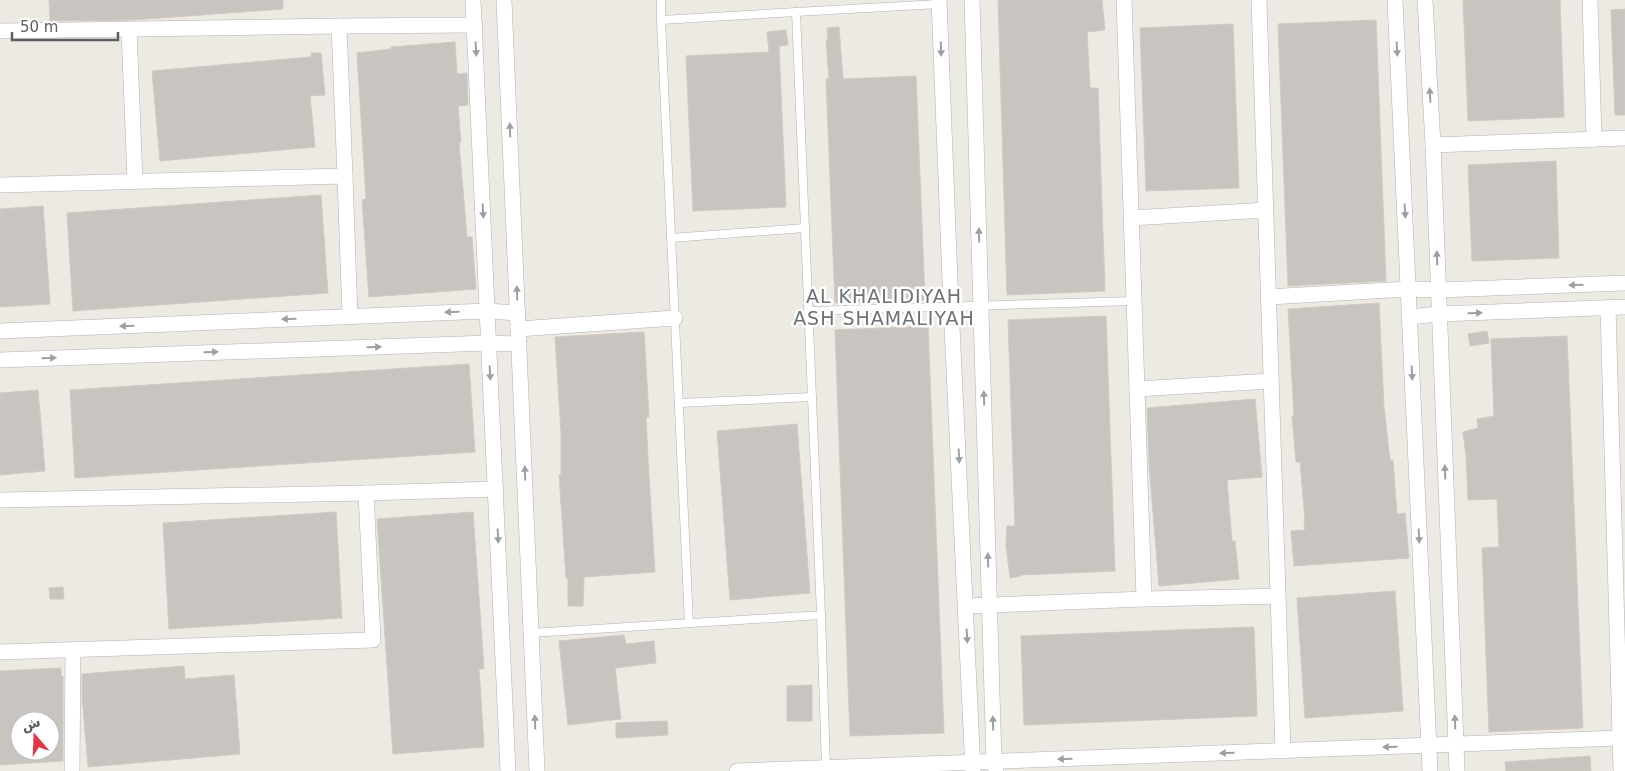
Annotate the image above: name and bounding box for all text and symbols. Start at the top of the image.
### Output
scale bar [12,10,119,42]
text: 50 m [20,18,58,36]
one-way arrow [472,41,480,57]
one-way arrow [938,41,946,57]
one-way arrow [1394,41,1402,57]
one-way arrow [1426,87,1434,103]
one-way arrow [506,122,514,138]
one-way arrow [479,203,487,219]
one-way arrow [1401,203,1409,219]
one-way arrow [975,227,983,243]
one-way arrow [1433,249,1441,265]
one-way arrow [1568,281,1584,289]
one-way arrow [512,284,520,300]
district label: AL KHALIDIYAH ASH SHAMALIYAH [793,285,975,329]
one-way arrow [1468,308,1484,316]
one-way arrow [443,309,459,317]
one-way arrow [281,315,297,323]
one-way arrow [119,322,135,330]
one-way arrow [366,342,382,350]
one-way arrow [203,348,219,356]
one-way arrow [41,354,57,362]
one-way arrow [487,366,495,382]
one-way arrow [1408,366,1416,382]
one-way arrow [980,390,988,406]
one-way arrow [955,448,963,464]
one-way arrow [520,464,528,480]
one-way arrow [1441,464,1449,480]
one-way arrow [494,528,502,544]
one-way arrow [1416,528,1424,544]
one-way arrow [984,552,992,568]
one-way arrow [964,628,972,644]
north arrow [10,711,60,761]
text: ش [19,713,43,734]
one-way arrow [531,714,539,730]
one-way arrow [1451,714,1459,730]
one-way arrow [988,715,996,731]
one-way arrow [1381,743,1397,751]
one-way arrow [1219,749,1235,757]
one-way arrow [1057,755,1073,763]

